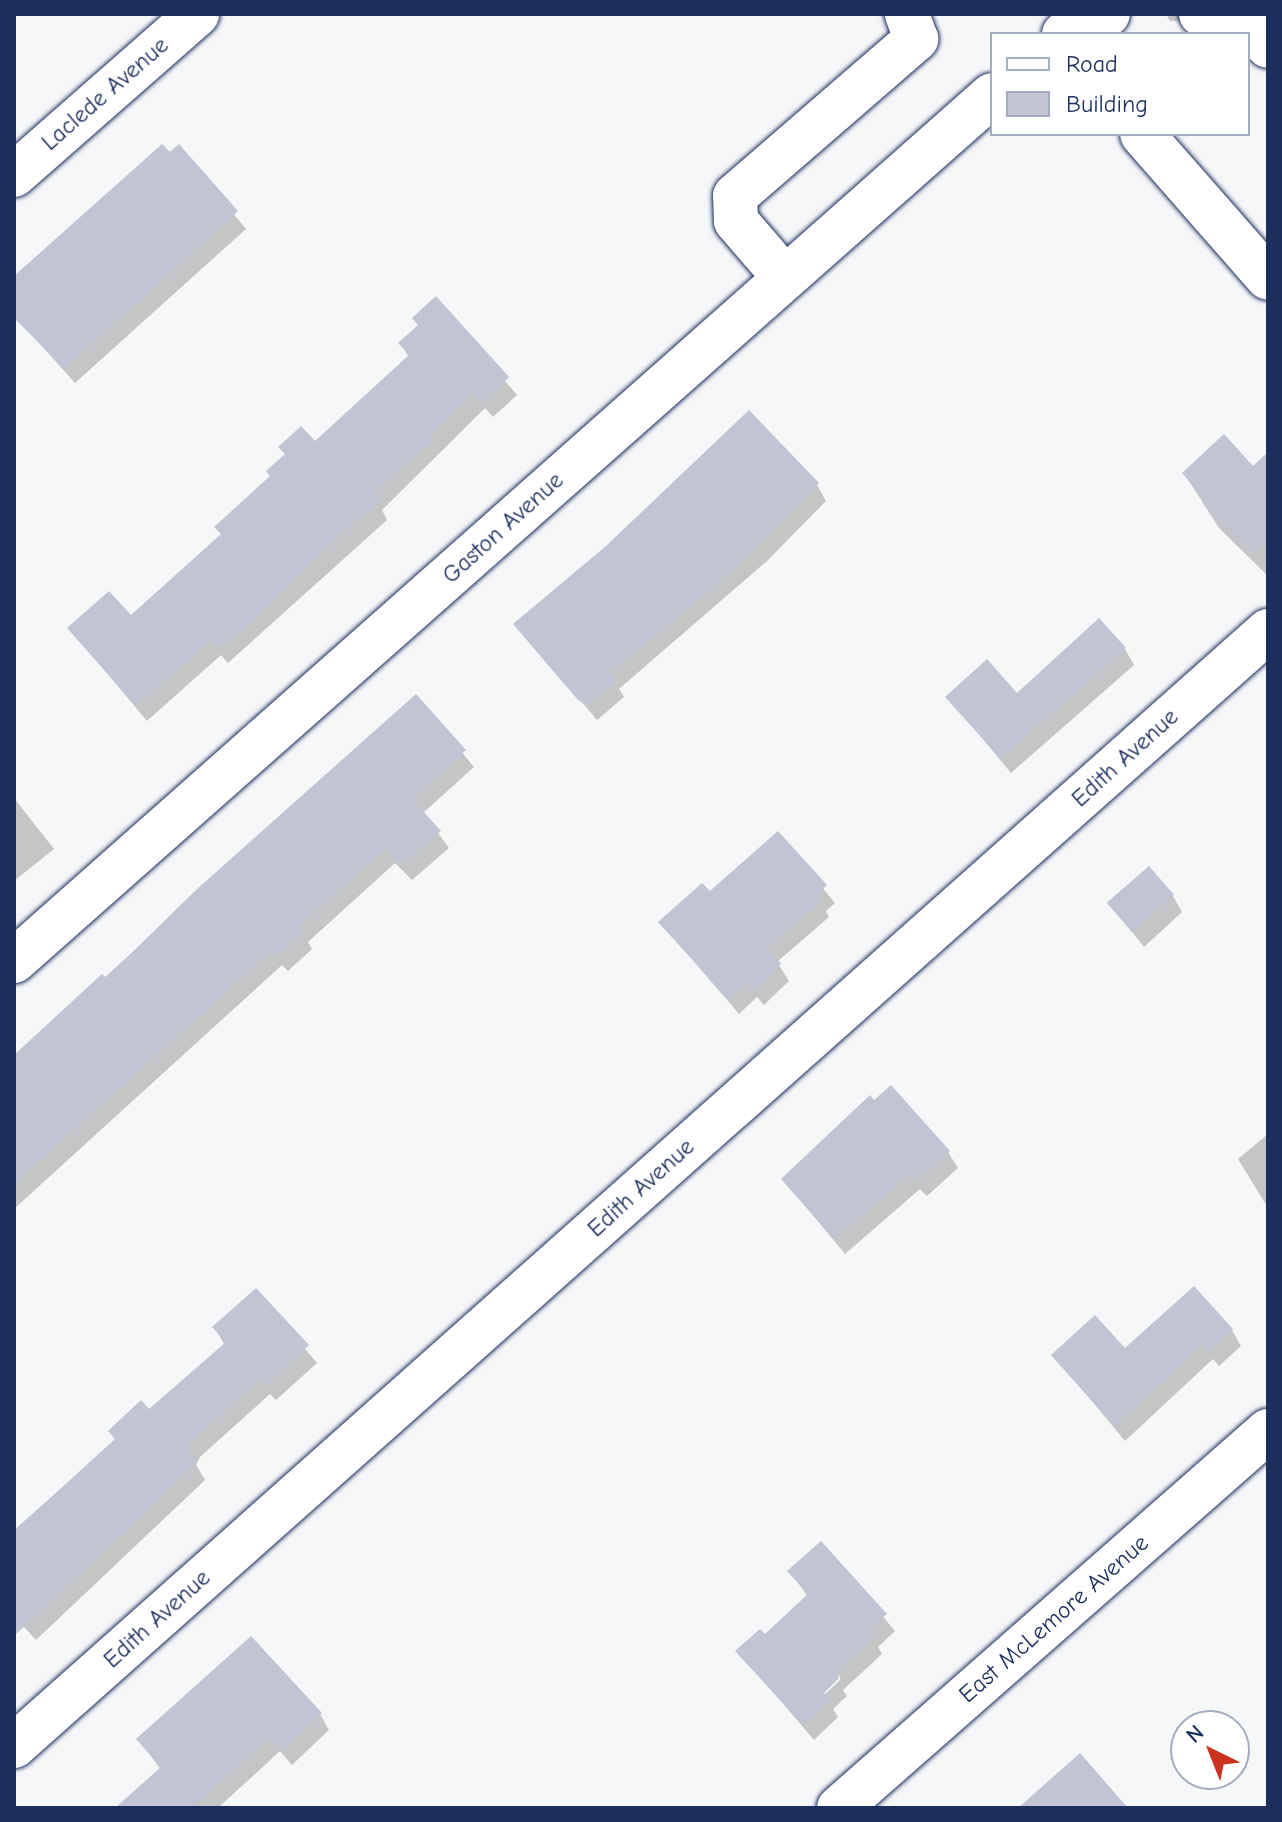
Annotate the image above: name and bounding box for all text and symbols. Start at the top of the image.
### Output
street label: Laclede Avenue [36,31,174,157]
legend [990,32,1250,136]
text: Road [1066,50,1118,78]
text: Building [1066,90,1148,118]
street label: Gaston Avenue [437,466,569,590]
street label: Edith Avenue [1066,703,1184,813]
street label: Edith Avenue [582,1133,700,1243]
street label: East McLemore Avenue [953,1529,1155,1709]
street label: Edith Avenue [98,1564,216,1674]
north arrow [1170,1710,1250,1790]
text: N [1181,1720,1209,1748]

